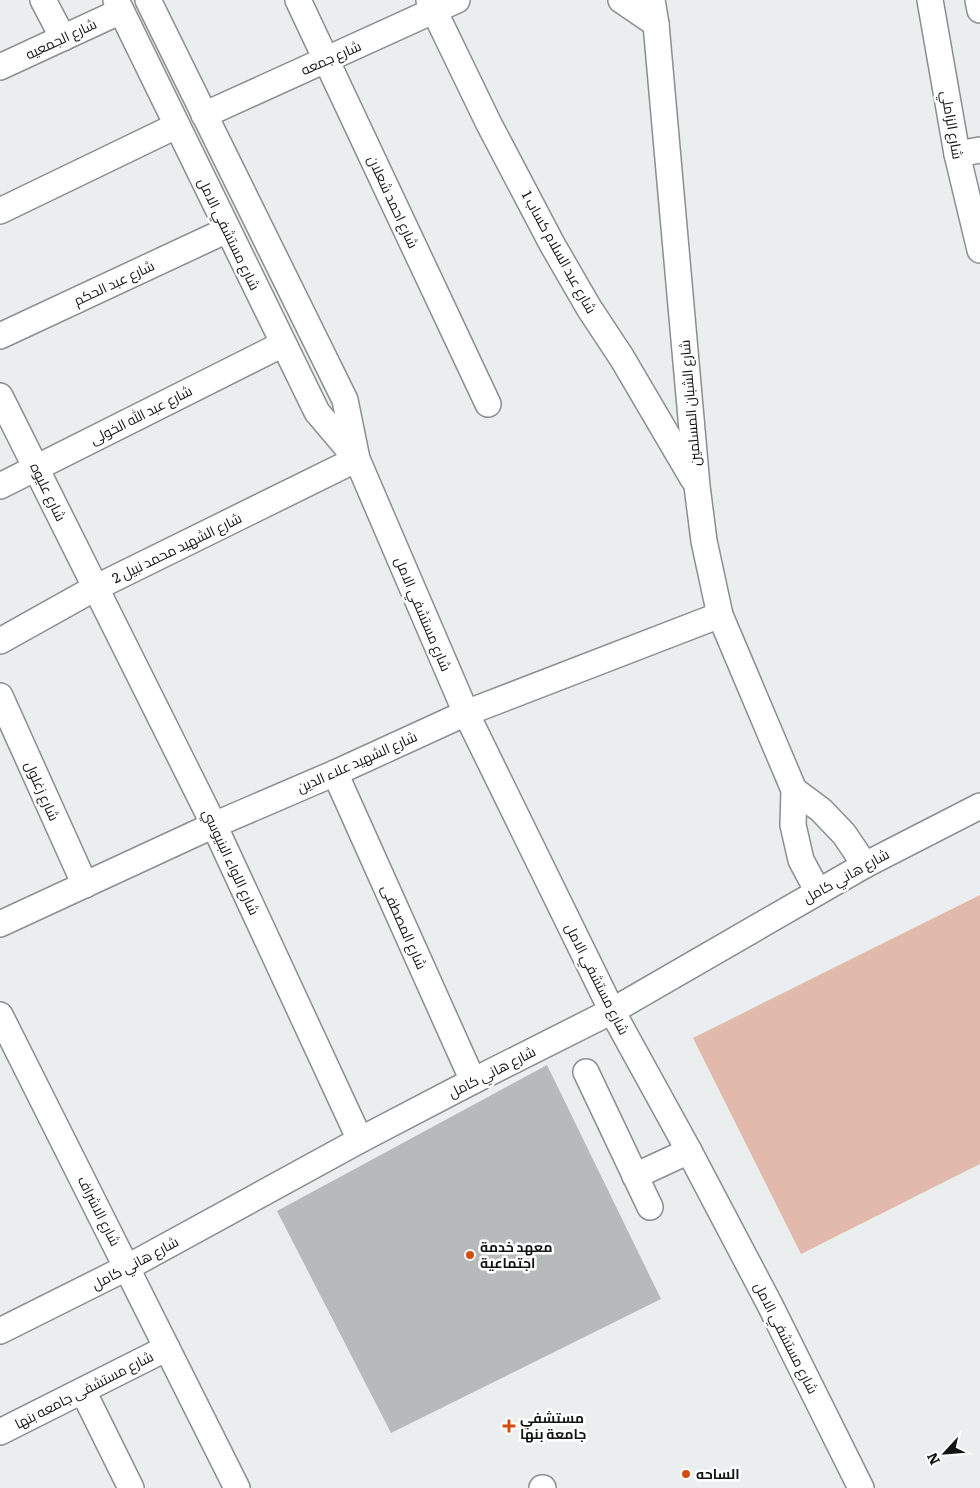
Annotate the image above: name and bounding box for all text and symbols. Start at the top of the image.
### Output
street label: شارع الجمعيه [22,13,99,63]
street label: شارع جمعه [297,35,364,79]
street label: شارع الزاملي [934,89,969,161]
street label: شارع احمد شعلان [364,152,424,251]
street label: شارع مستشفي الامل [191,174,266,294]
street label: شارع عبد السلام كساب 1 [517,186,602,317]
street label: شارع عبد الحكم [70,255,158,310]
street label: شارع الشبان المسلمين [674,339,704,467]
street label: شارع عبد الله الخولى [86,380,195,449]
street label: شارع عليوه [26,459,72,524]
street label: شارع الشهيد محمد نبيل 2 [108,507,245,587]
street label: شارع مستشفي الامل [388,553,457,675]
street label: شارع الشهيد علاء الدين [293,726,420,797]
street label: شارع زغلول [21,757,65,824]
street label: شارع اللواء البنيوسي [197,805,265,919]
street label: شارع هاني كامل [799,843,894,910]
street label: شارع المصطفى [377,881,433,972]
street label: شارع مستشفي الامل [558,919,635,1039]
street label: شارع هاني كامل [444,1040,540,1104]
street label: شارع الاشراف [74,1172,126,1249]
street label: شارع هاني كامل [88,1231,183,1296]
place label: معهد خدمة اجتماعية [480,1236,552,1272]
marker: معهد خدمة اجتماعية [464,1249,476,1261]
street label: شارع مستشفي الامل [747,1278,824,1398]
street label: شارع مستشفى جامعه بنها [11,1345,156,1433]
place label: مستشفي جامعة بنها [520,1407,586,1443]
marker: مستشفي جامعة بنها [502,1419,516,1433]
north arrow [920,1428,970,1478]
text: N [921,1449,944,1469]
place label: الساحه [696,1463,740,1483]
marker: الساحه [680,1468,692,1480]

